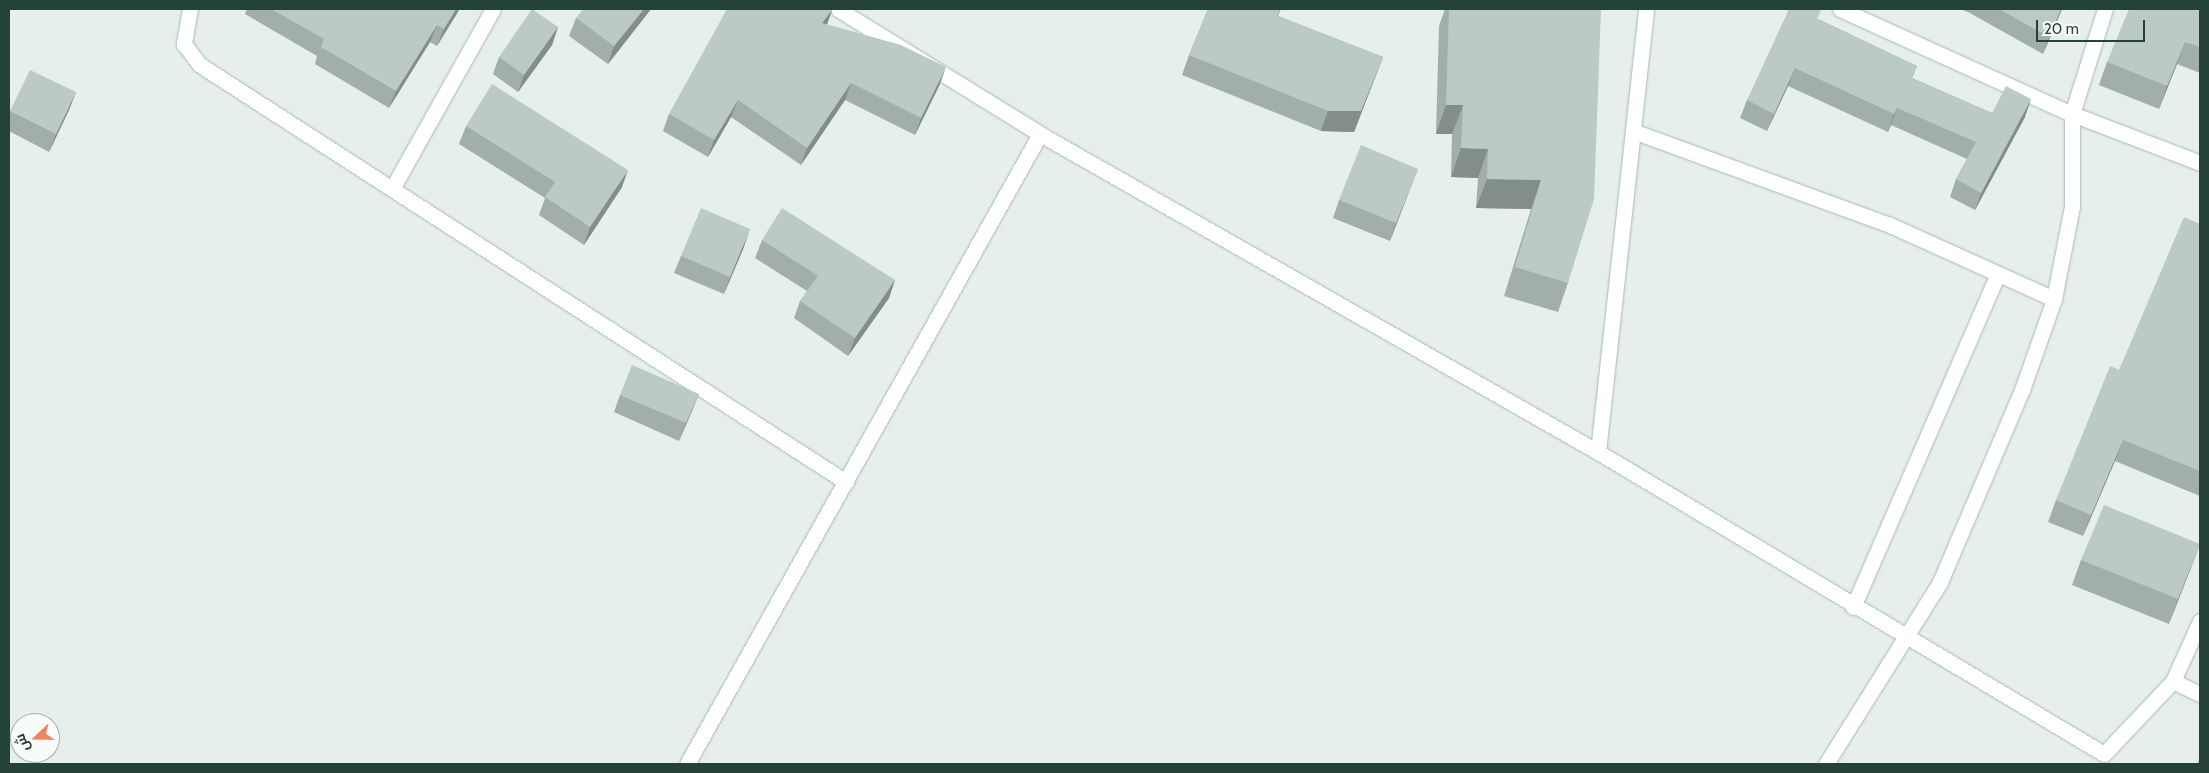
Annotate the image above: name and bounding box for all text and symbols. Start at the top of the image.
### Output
scale bar [2039,10,2148,42]
text: 20 m [2044,20,2079,38]
north arrow [10,713,60,763]
text: ش [10,731,34,755]

